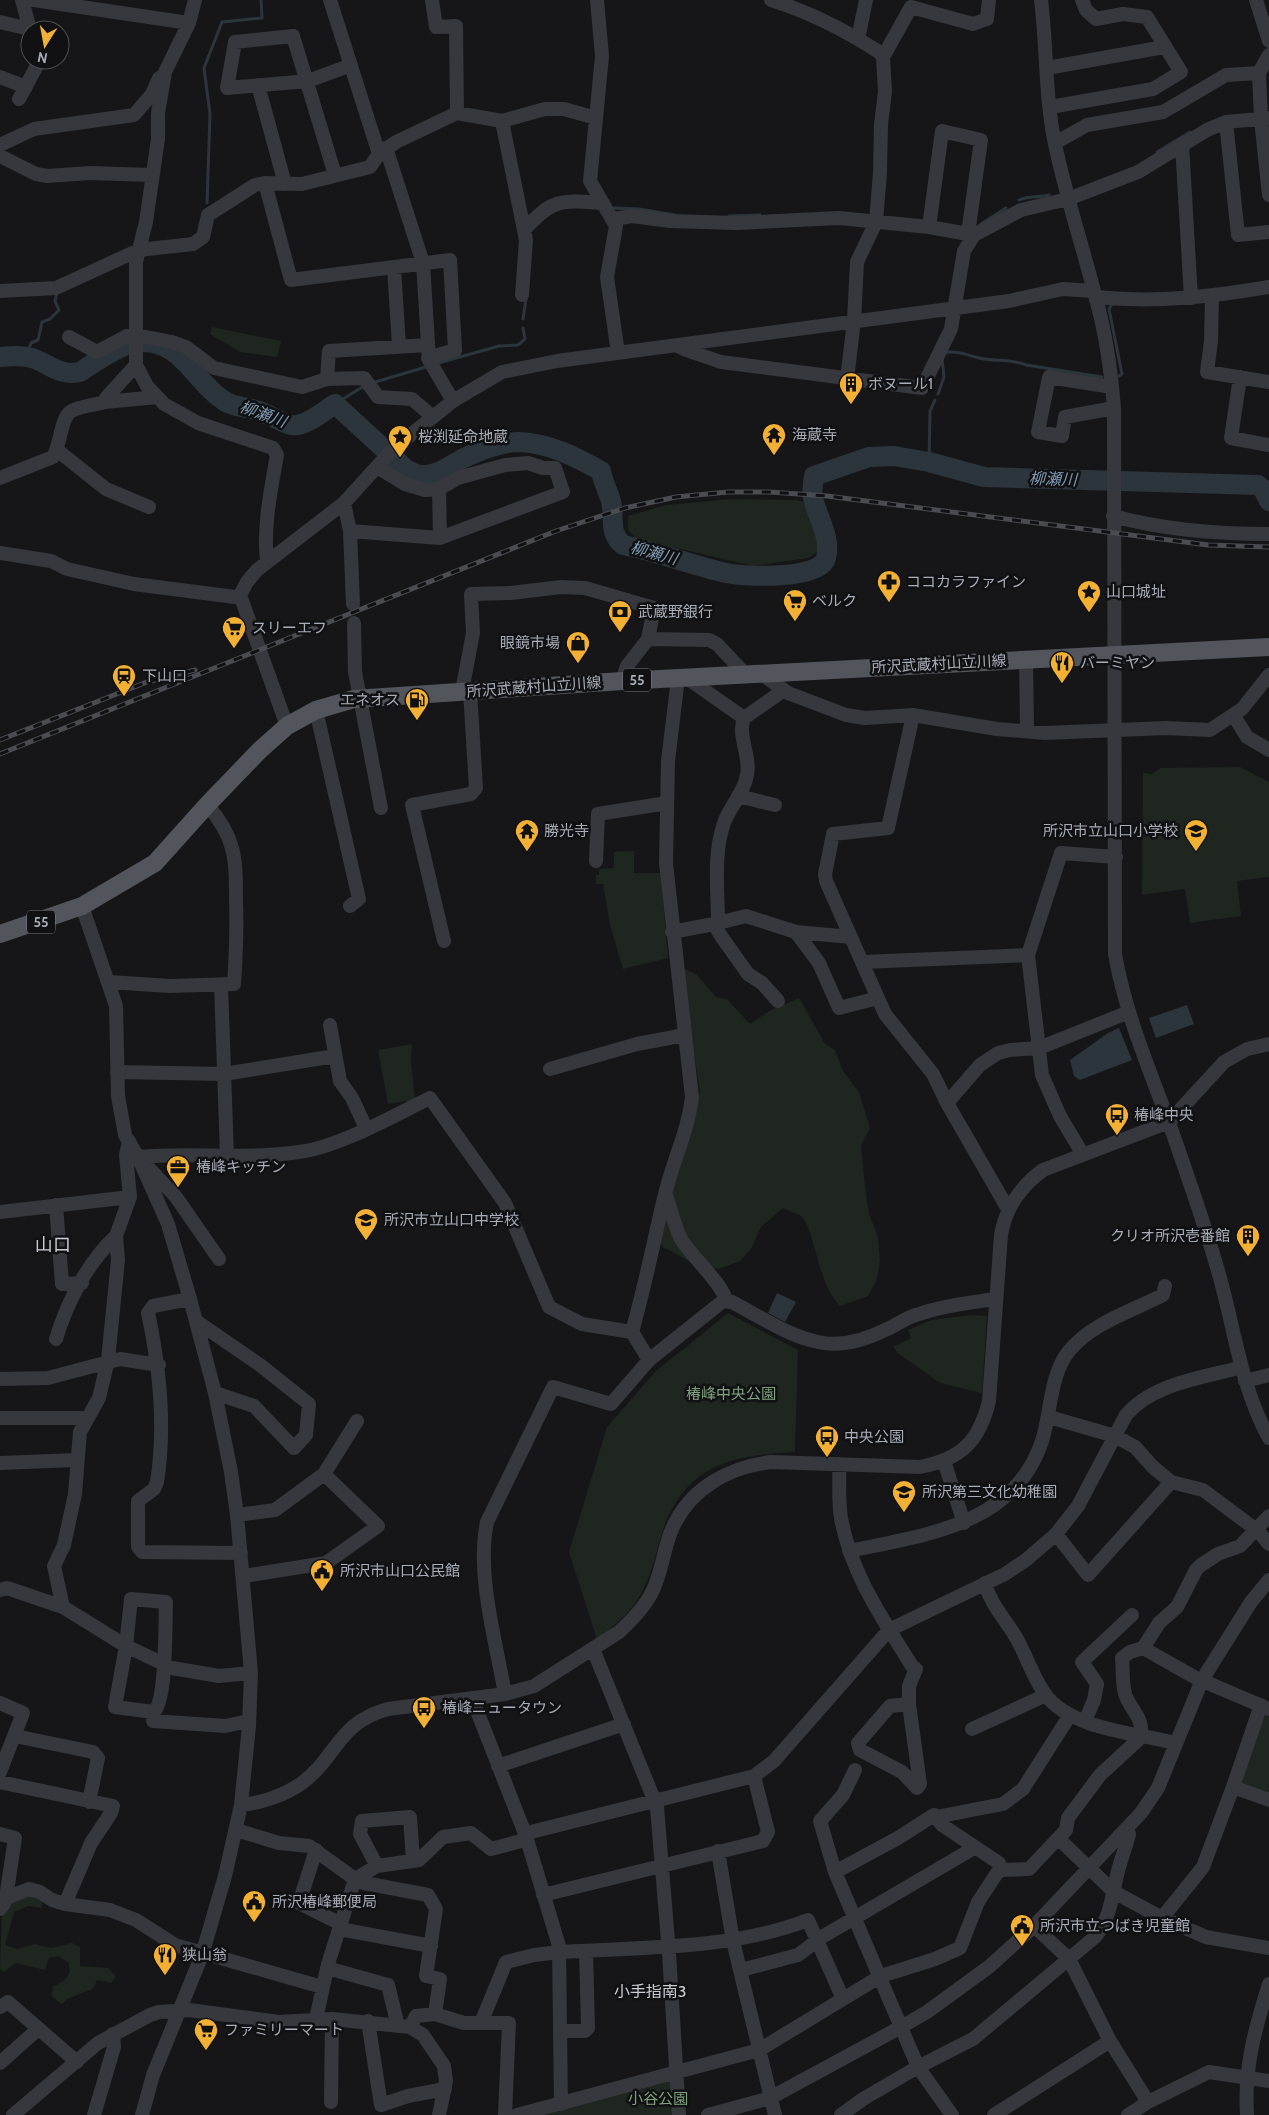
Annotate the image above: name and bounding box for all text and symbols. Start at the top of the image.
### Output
north arrow [20,20,70,70]
text: N [36,48,49,68]
building icon: ボヌール1 [838,371,864,405]
place label: ボヌール1 [868,375,933,393]
water label: 柳瀬川 [237,397,291,432]
temple icon: 海蔵寺 [761,422,787,456]
place icon: 桜渕延命地蔵 [387,424,413,458]
place label: 海蔵寺 [792,426,837,444]
place label: 桜渕延命地蔵 [418,428,508,446]
water label: 柳瀬川 [1029,469,1079,489]
water label: 柳瀬川 [628,538,682,569]
pharmacy icon: ココカラファイン [876,569,902,603]
place label: ココカラファイン [906,573,1026,591]
place icon: 山口城址 [1076,579,1102,613]
place label: 山口城址 [1106,583,1166,601]
supermarket icon: ベルク [782,588,808,622]
place label: ベルク [812,592,857,610]
bank icon: 武蔵野銀行 [607,599,633,633]
place label: 武蔵野銀行 [638,603,713,621]
supermarket icon: スリーエフ [221,615,247,649]
place label: スリーエフ [252,619,327,637]
shop icon: 眼鏡市場 [565,630,591,664]
place label: 眼鏡市場 [500,634,560,652]
restaurant icon: バーミヤン [1049,650,1075,684]
street label: 所沢武蔵村山立川線 [871,651,1007,677]
place label: バーミヤン [1080,654,1155,672]
station icon: 下山口 [111,663,137,697]
place label: 下山口 [142,667,187,685]
road number: 55 [623,668,651,692]
street label: 所沢武蔵村山立川線 [466,673,602,701]
fuel station icon: エネオス [404,687,430,721]
place label: エネオス [340,691,400,709]
temple icon: 勝光寺 [514,818,540,852]
school or university icon: 所沢市立山口小学校 [1183,818,1209,852]
place label: 勝光寺 [544,822,589,840]
place label: 所沢市立山口小学校 [1043,822,1178,840]
road number: 55 [27,910,55,934]
bus stop icon: 椿峰中央 [1104,1102,1130,1136]
place label: 椿峰中央 [1134,1106,1194,1124]
office icon: 椿峰キッチン [165,1154,191,1188]
place label: 椿峰キッチン [196,1158,286,1176]
school or university icon: 所沢市立山口中学校 [353,1207,379,1241]
place label: 所沢市立山口中学校 [384,1211,519,1229]
building icon: クリオ所沢壱番館 [1235,1223,1261,1257]
place label: クリオ所沢壱番館 [1110,1227,1230,1245]
district label: 山口 [35,1234,71,1256]
park label: 椿峰中央公園 [686,1385,776,1403]
bus stop icon: 中央公園 [814,1424,840,1458]
place label: 中央公園 [844,1428,904,1446]
school or university icon: 所沢第三文化幼稚園 [891,1479,917,1513]
place label: 所沢第三文化幼稚園 [922,1483,1057,1501]
public building icon: 所沢市山口公民館 [309,1558,335,1592]
place label: 所沢市山口公民館 [340,1562,460,1580]
bus stop icon: 椿峰ニュータウン [411,1695,437,1729]
place label: 椿峰ニュータウン [442,1699,562,1717]
public building icon: 所沢椿峰郵便局 [241,1889,267,1923]
place label: 所沢椿峰郵便局 [272,1893,377,1911]
public building icon: 所沢市立つばき児童館 [1009,1913,1035,1947]
place label: 所沢市立つばき児童館 [1040,1917,1190,1935]
restaurant icon: 狭山翁 [152,1942,178,1976]
place label: 狭山翁 [182,1946,227,1964]
district label: 小手指南3 [614,1982,686,2001]
supermarket icon: ファミリーマート [193,2017,219,2051]
place label: ファミリーマート [224,2021,344,2039]
park label: 小谷公園 [628,2090,688,2108]

